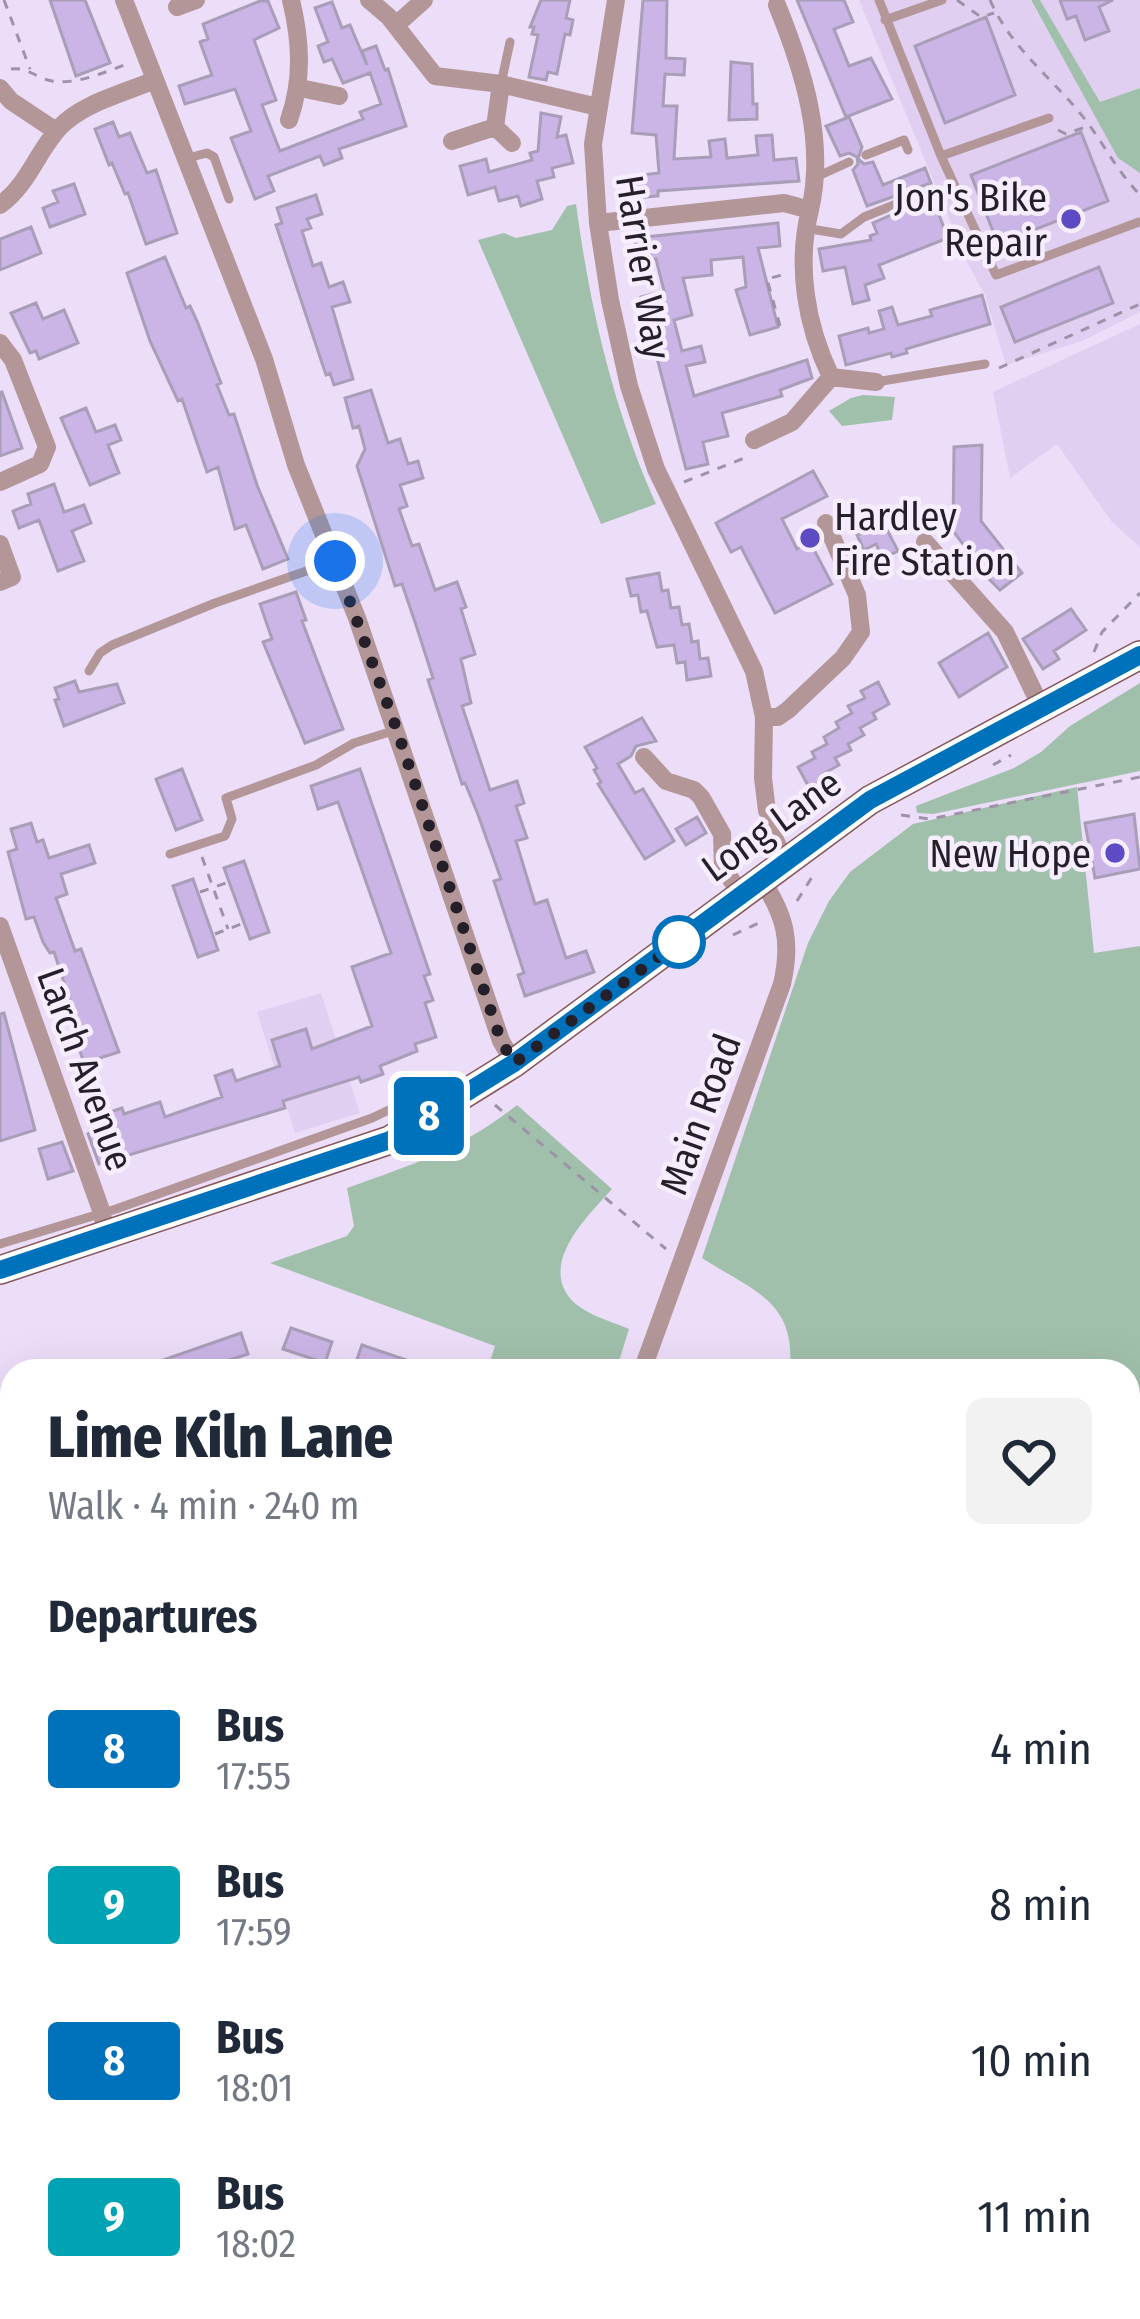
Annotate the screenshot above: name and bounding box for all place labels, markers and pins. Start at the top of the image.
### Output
place label: Jon's Bike Repair [894,175,1047,266]
marker: Jon's Bike Repair [1058,206,1084,232]
place label: Hardley Fire Station [834,494,1015,585]
marker: Hardley Fire Station [797,525,823,551]
place label: New Hope [929,831,1091,877]
marker: New Hope [1102,840,1128,866]
unlabelled marker [654,917,704,967]

